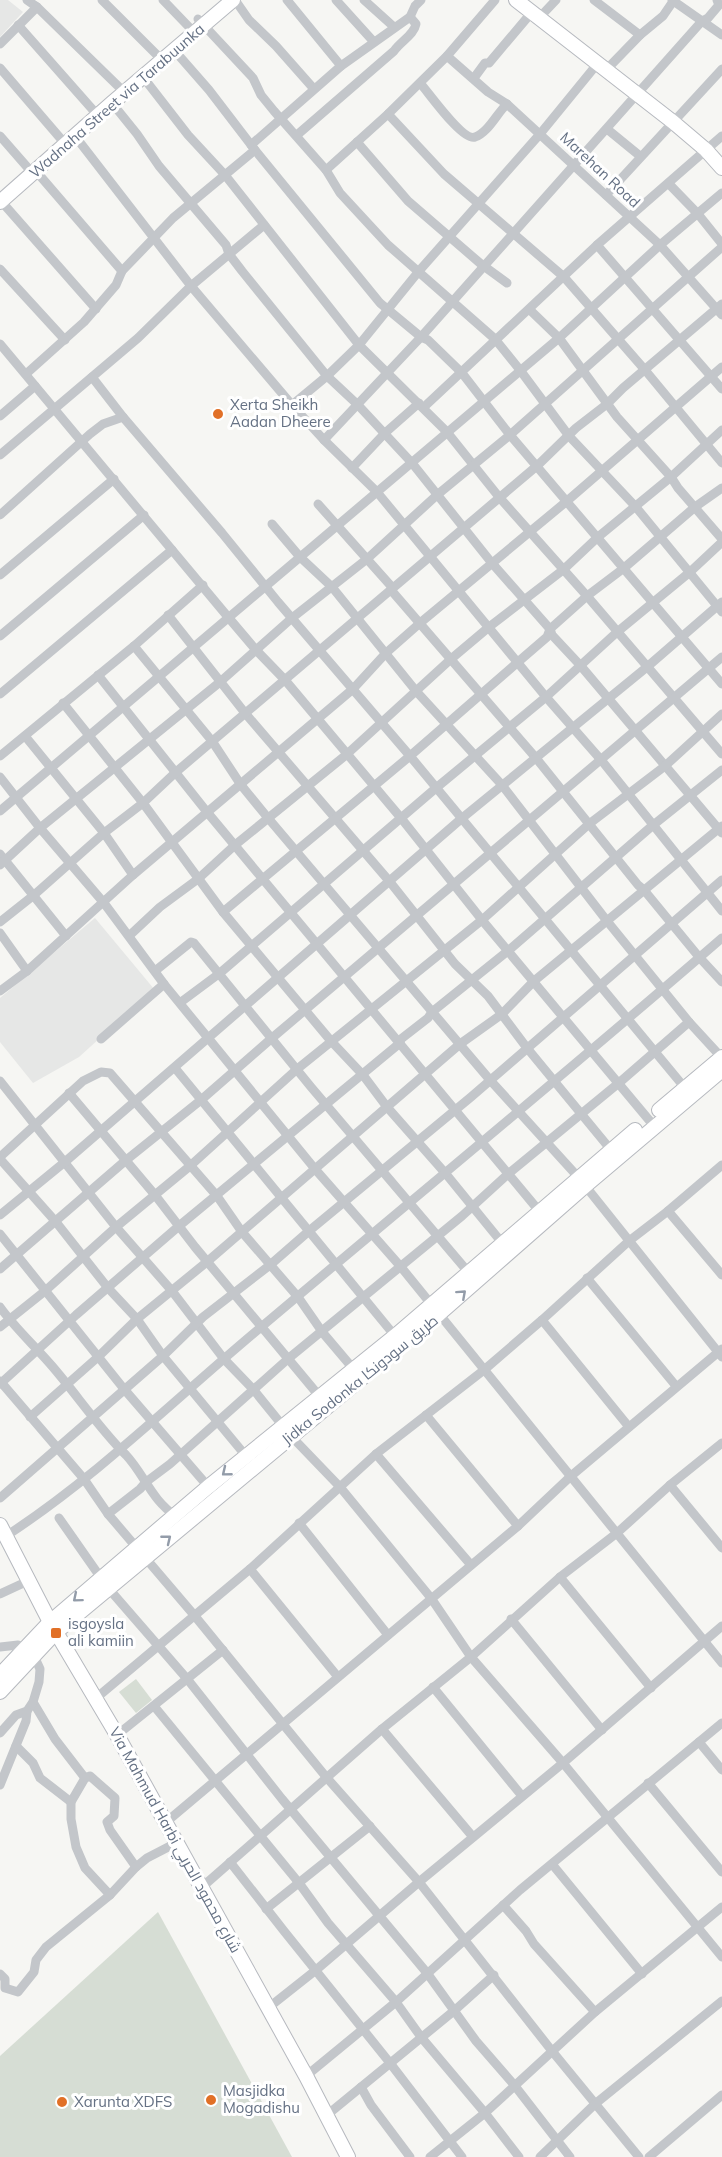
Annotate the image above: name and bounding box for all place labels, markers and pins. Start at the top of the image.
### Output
place label: Xerta Sheikh Aadan Dheere [230,395,331,431]
marker: Xerta Sheikh Aadan Dheere [211,407,225,421]
place label: isgoysla ali kamiin [68,1614,134,1650]
marker: isgoysla ali kamiin [49,1626,63,1640]
place label: Masjidka Mogadishu [223,2081,300,2117]
place label: Xarunta XDFS [74,2092,172,2111]
marker: Masjidka Mogadishu [204,2093,218,2107]
marker: Xarunta XDFS [55,2095,69,2109]

